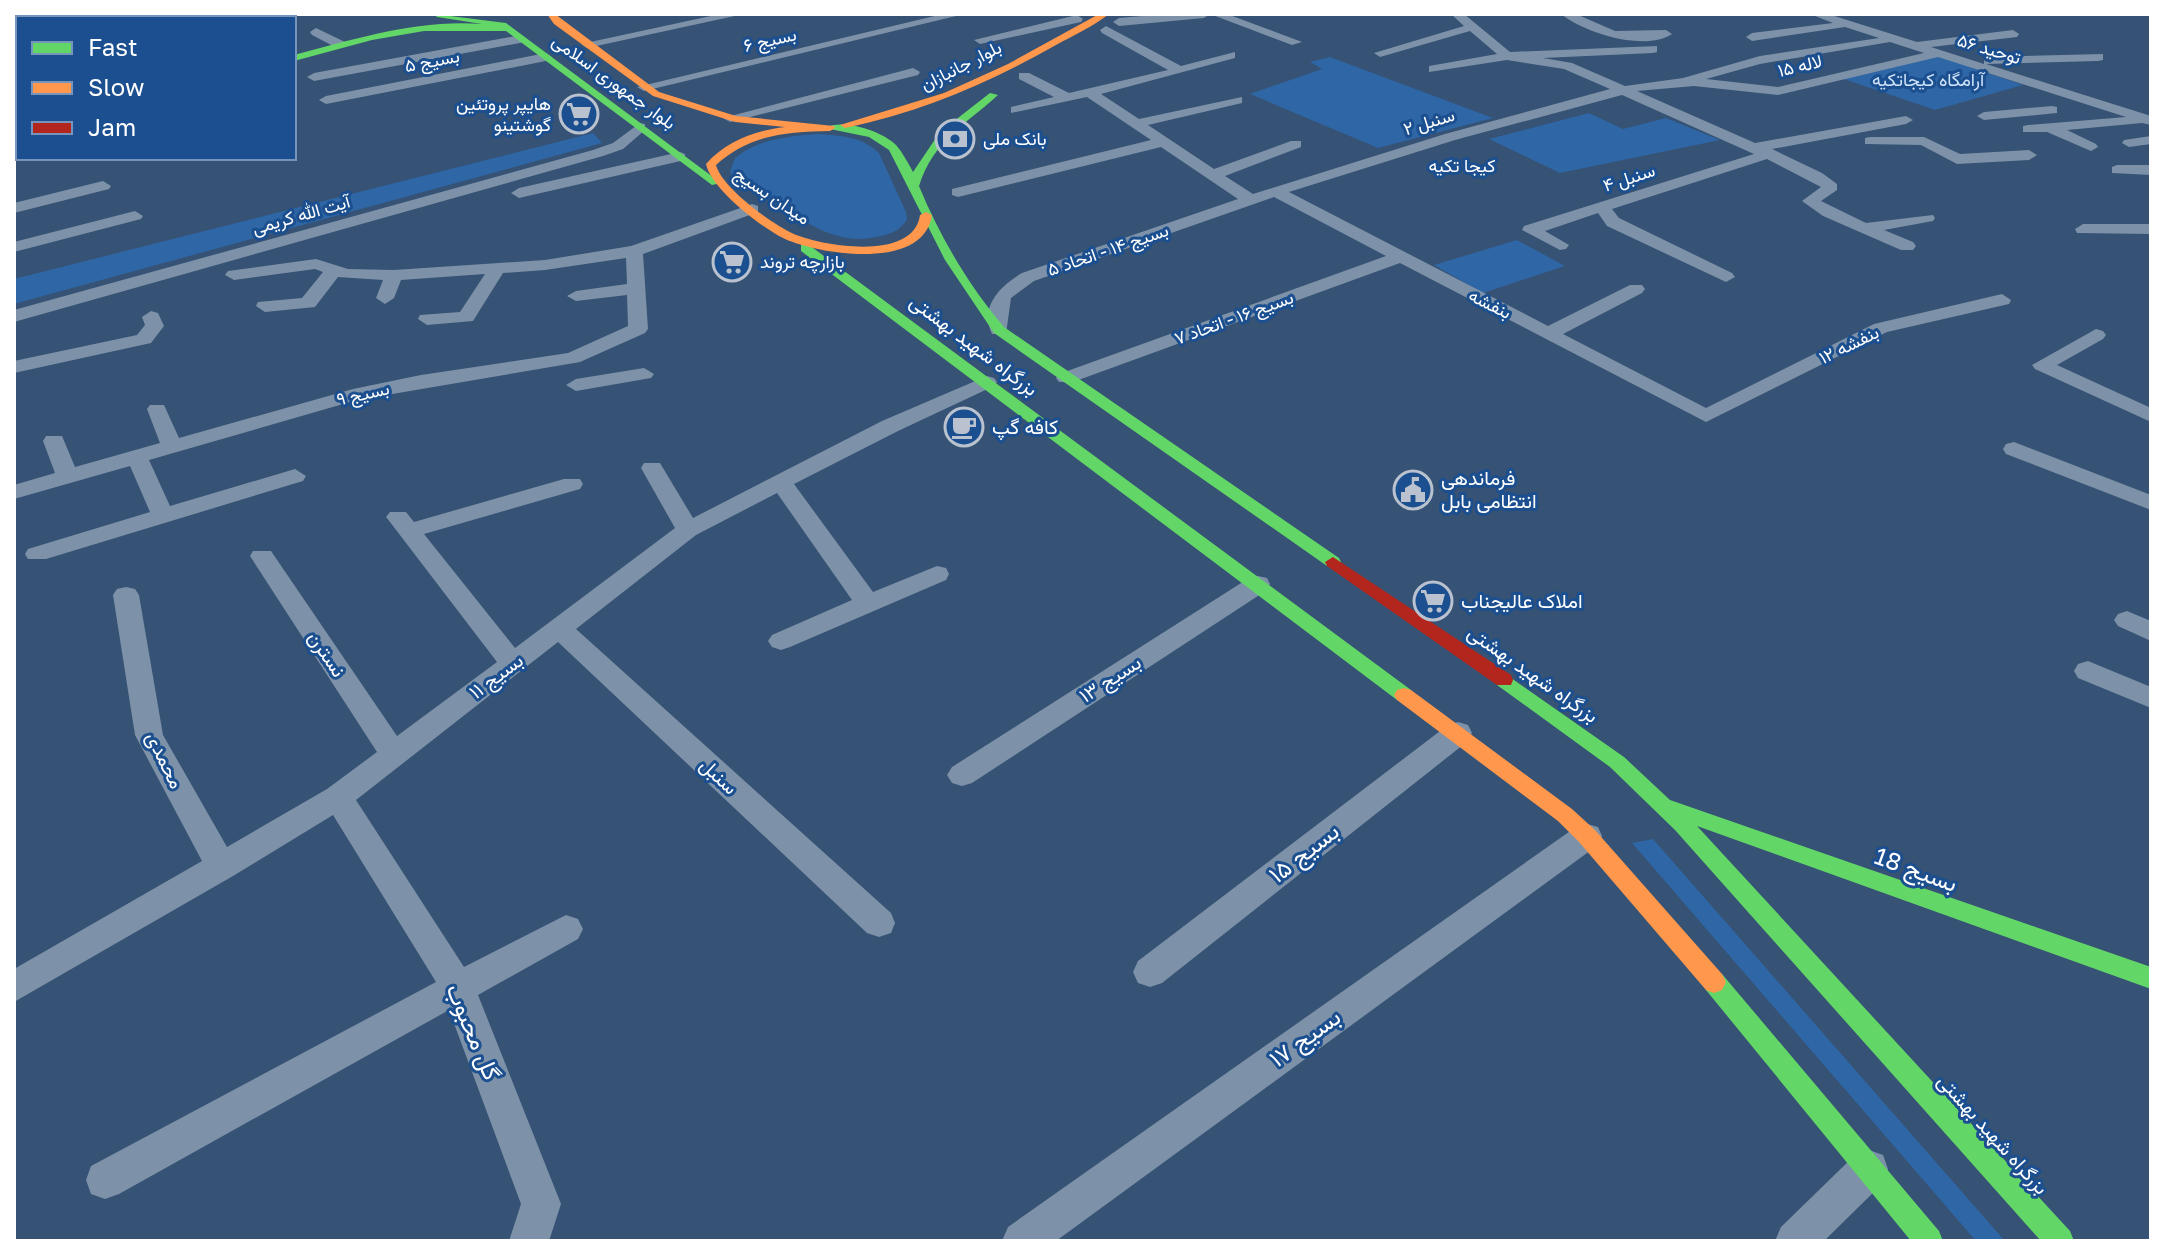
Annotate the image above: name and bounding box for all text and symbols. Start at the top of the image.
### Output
legend [16,16,296,160]
street label: بسیج ۶ [741,22,799,58]
street label: توحید ۵۶ [1954,28,2024,69]
street label: بلوار جمهوری اسلامی [548,29,681,134]
text: Fast [88,32,138,61]
street label: بلوار جانبازان [916,35,1005,96]
street label: بسیج ۵ [402,44,462,78]
street label: لاله ۱۵ [1775,49,1824,81]
park label: آرامگاه کیجاتکیه [1872,68,1986,91]
text: Slow [88,72,144,101]
place label: هایپر پروتئین گوشتینو [456,92,551,136]
supermarket icon: هایپر پروتئین گوشتینو [558,93,600,135]
street label: سنبل ۲ [1400,103,1457,140]
text: Jam [88,112,136,141]
bank icon: بانک ملی [934,118,976,160]
place label: بانک ملی [983,127,1047,150]
district label: کیجا تکیه [1428,154,1496,176]
street label: سنبل ۴ [1600,158,1658,197]
street label: میدان بسیج [729,162,815,230]
street label: آیت الله کریمی [249,189,354,239]
street label: بسیج ۱۴ - اتحاد ۵ [1044,218,1172,282]
supermarket icon: بازارچه تروند [711,241,753,283]
place label: بازارچه تروند [760,250,845,274]
street label: بنفشه [1465,283,1515,323]
street label: بسیج ۱۶ - اتحاد ۷ [1171,285,1297,351]
street label: بزرگراه شهید بهشتی [905,288,1043,402]
street label: بنفشه ۱۲ [1815,320,1882,368]
street label: بسیج ۹ [334,376,392,412]
cafe icon: کافه گپ [943,406,985,448]
place label: کافه گپ [992,414,1058,441]
place label: فرماندهی انتظامی بابل [1441,465,1537,513]
public building icon: فرماندهی انتظامی بابل [1392,469,1434,511]
supermarket icon: املاک عالیجناب [1412,580,1454,622]
place label: املاک عالیجناب [1461,588,1583,613]
street label: بزرگراه شهید بهشتی [1462,619,1604,729]
street label: نسترن [302,626,352,682]
street label: بسیج ۱۱ [464,647,529,706]
street label: بسیج ۱۳ [1074,649,1146,709]
street label: محمدی [141,727,190,792]
street label: سنبل [695,752,744,799]
street label: بسیج ۱۵ [1262,815,1346,891]
street label: بسیج 18 [1870,840,1962,901]
street label: گل محبوب [439,979,508,1085]
street label: بسیج ۱۷ [1263,1001,1348,1076]
street label: بزرگراه شهید بهشتی [1932,1068,2054,1200]

